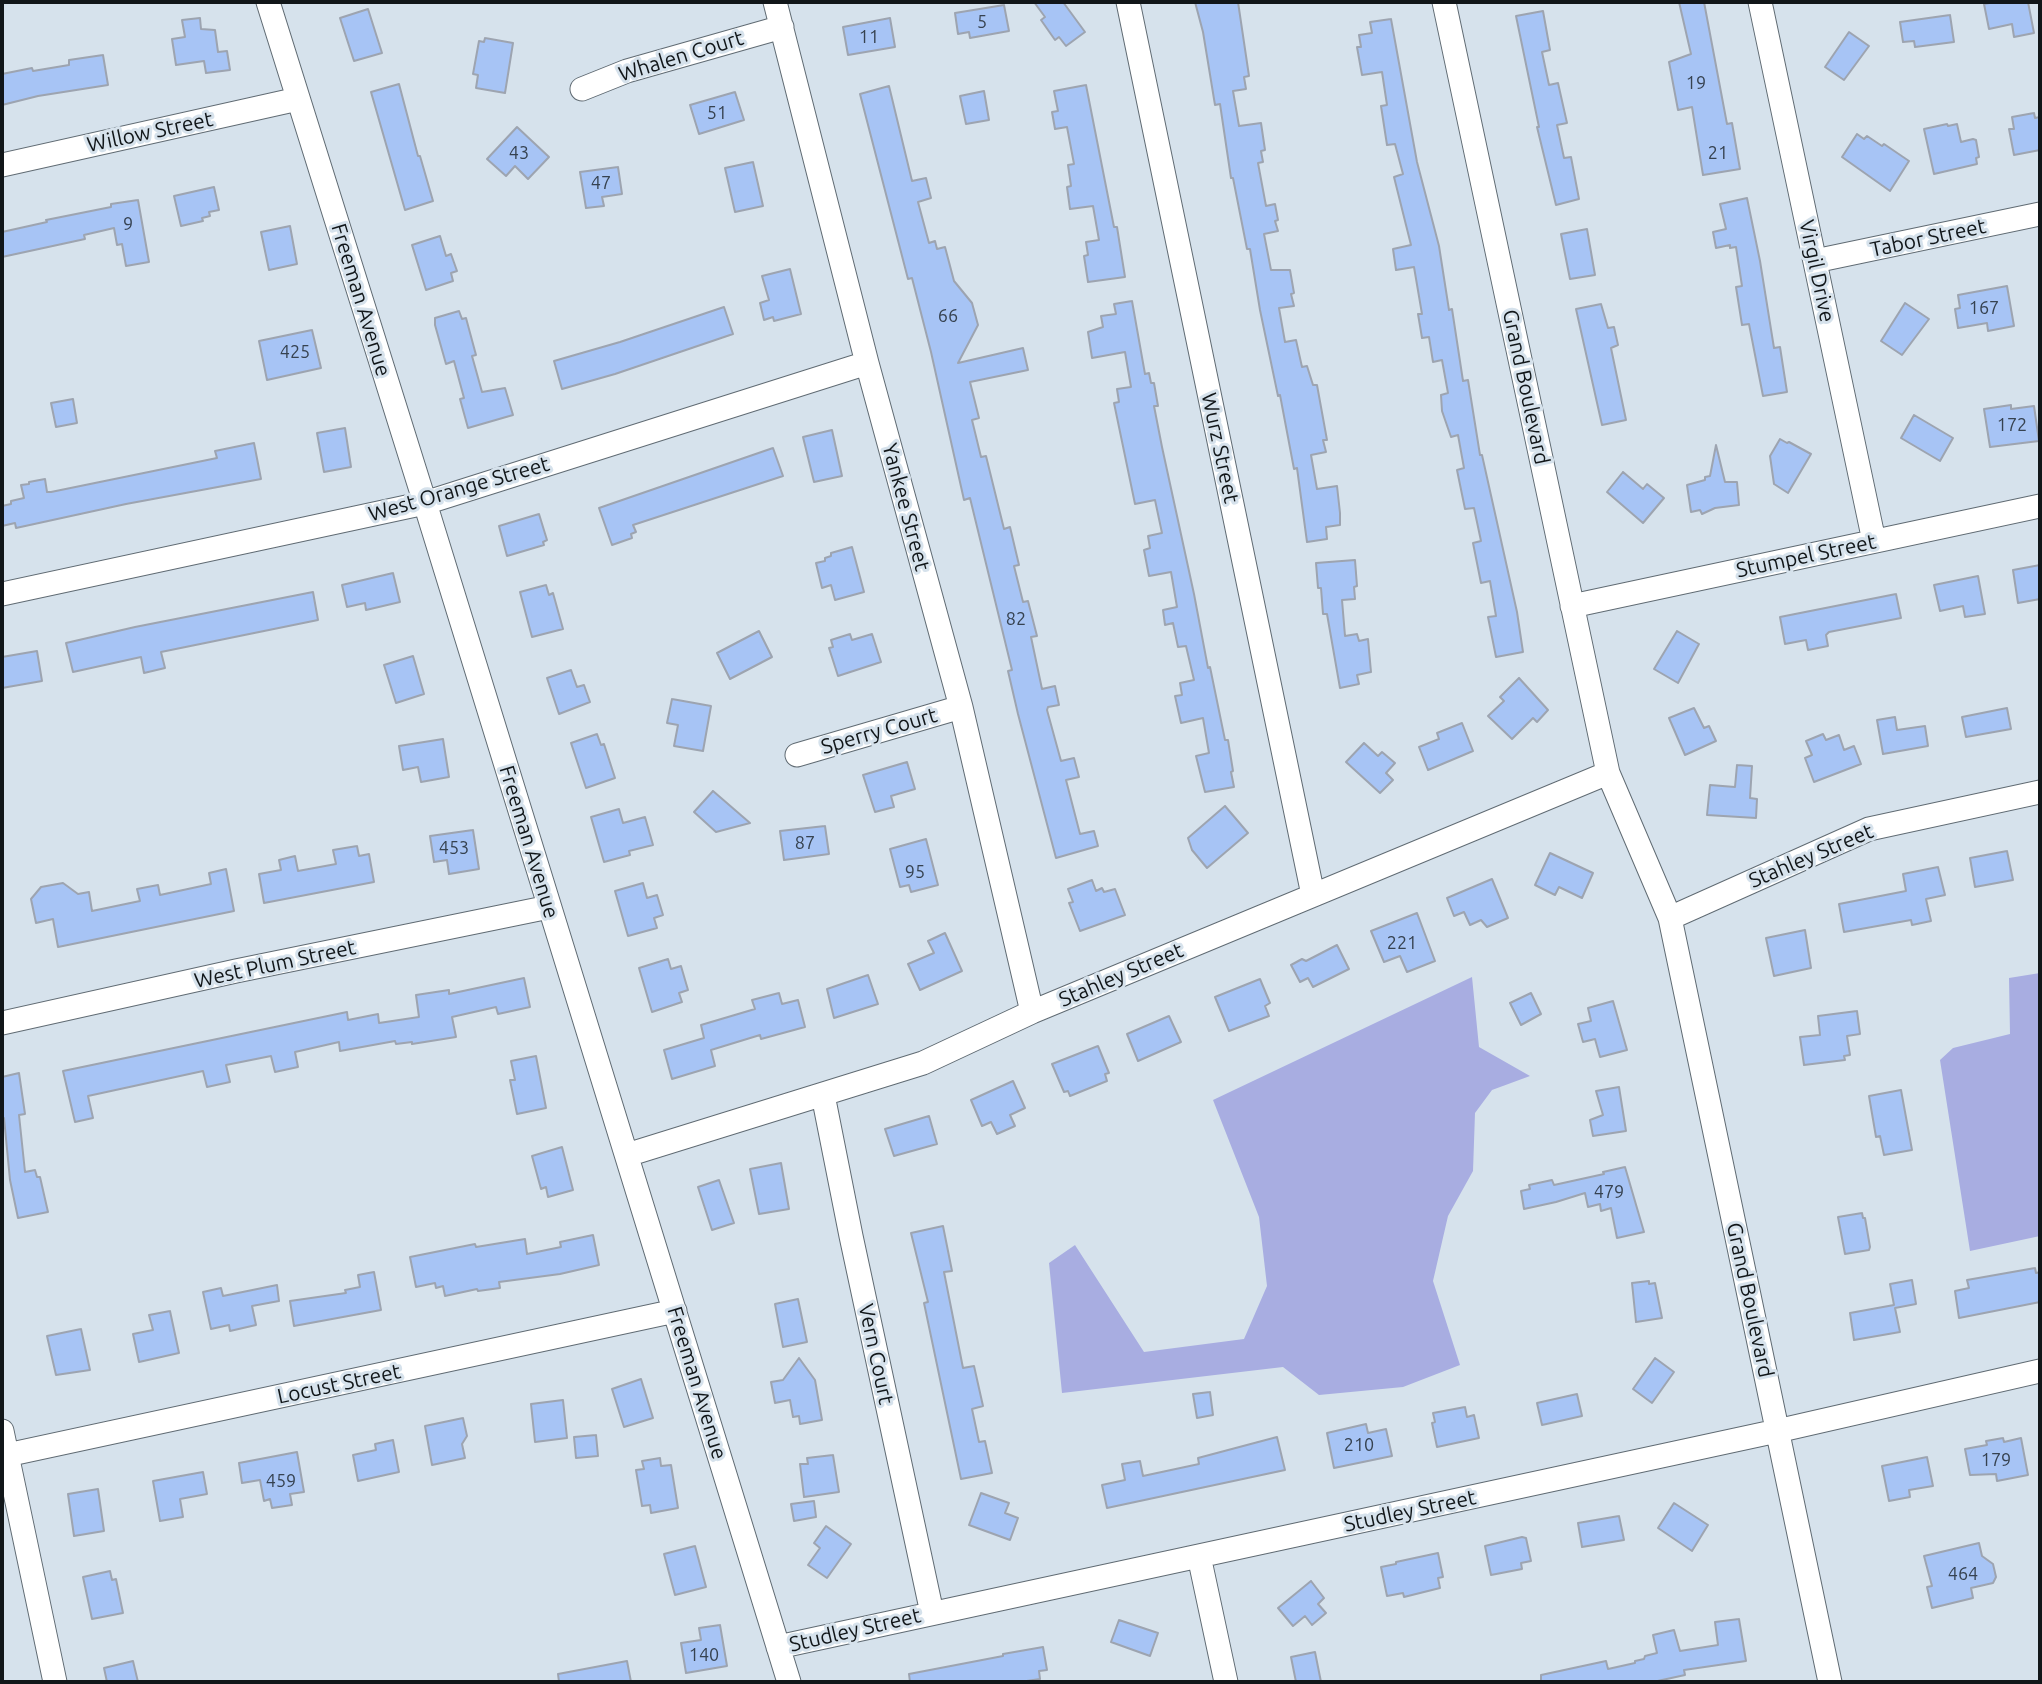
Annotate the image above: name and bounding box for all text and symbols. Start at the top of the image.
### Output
house number: 5 [977,11,987,33]
street label: Whalen Court [615,25,747,87]
house number: 11 [859,26,879,48]
house number: 19 [1686,72,1706,94]
house number: 51 [707,102,727,124]
street label: Willow Street [85,106,215,158]
house number: 43 [509,142,529,164]
house number: 21 [1708,142,1728,164]
house number: 47 [591,172,611,194]
house number: 9 [123,213,133,235]
street label: Tabor Street [1868,213,1988,263]
street label: Virgil Drive [1794,217,1840,325]
street label: Freeman Avenue [326,221,396,379]
house number: 167 [1969,297,1999,319]
house number: 66 [938,305,958,327]
street label: Grand Boulevard [1497,307,1555,467]
house number: 425 [280,341,310,363]
street label: Wurz Street [1196,390,1244,506]
house number: 172 [1997,414,2027,436]
street label: Yankee Street [877,440,935,574]
street label: West Orange Street [366,451,552,527]
street label: Stumpel Street [1734,529,1878,583]
house number: 82 [1006,608,1026,630]
street label: Sperry Court [818,702,940,760]
street label: Freeman Avenue [494,763,564,921]
street label: Stahley Street [1745,818,1877,894]
house number: 87 [795,832,815,854]
house number: 453 [439,837,469,859]
house number: 95 [905,861,925,883]
house number: 221 [1387,932,1417,954]
street label: West Plum Street [192,935,358,993]
street label: Stahley Street [1055,937,1187,1013]
house number: 479 [1594,1181,1624,1203]
street label: Grand Boulevard [1721,1220,1779,1380]
street label: Vern Court [853,1301,899,1407]
street label: Freeman Avenue [662,1304,732,1462]
street label: Locust Street [275,1359,403,1409]
house number: 210 [1344,1434,1374,1456]
house number: 179 [1981,1449,2011,1471]
house number: 459 [266,1470,296,1492]
street label: Studley Street [1342,1485,1478,1537]
house number: 464 [1948,1563,1978,1585]
street label: Studley Street [787,1603,923,1657]
house number: 140 [689,1644,719,1666]

